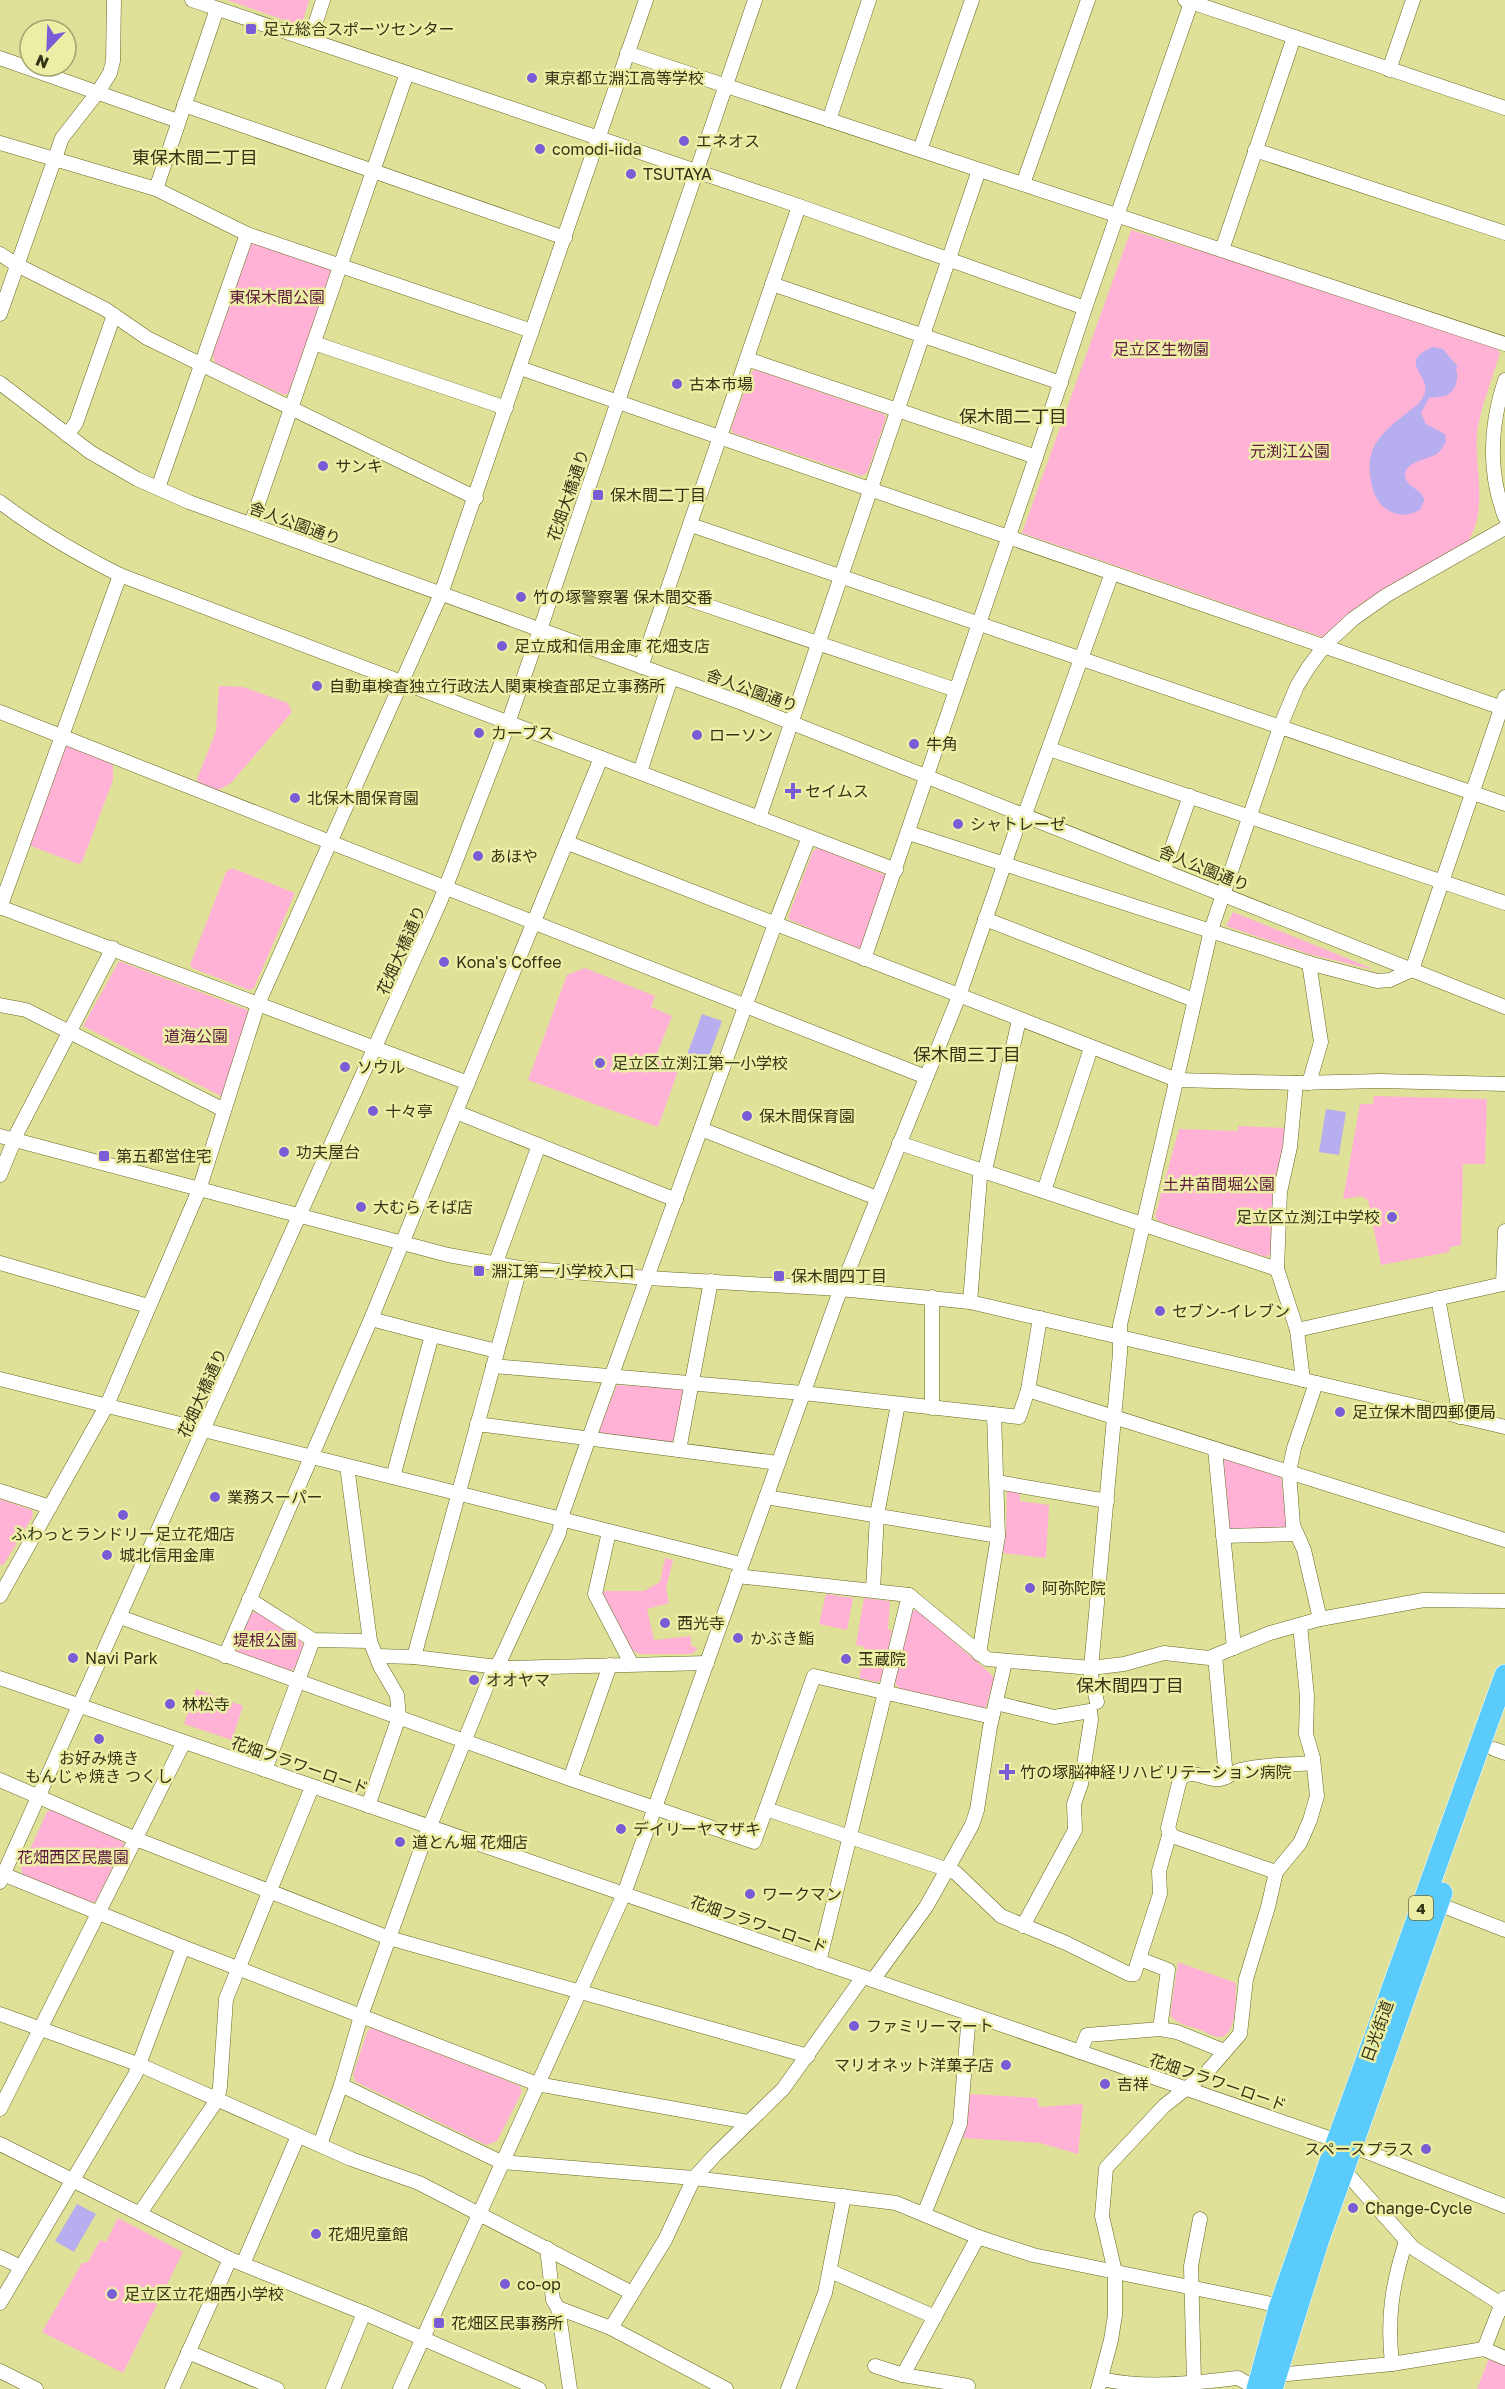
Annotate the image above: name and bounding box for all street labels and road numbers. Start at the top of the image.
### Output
street label: 花畑大橋通り [543,446,593,544]
street label: 舎人公園通り [246,497,344,549]
street label: 舎人公園通り [703,664,801,716]
street label: 舎人公園通り [1156,841,1252,895]
street label: 花畑大橋通り [372,902,430,998]
street label: 花畑大橋通り [173,1345,231,1441]
street label: 花畑フラワーロード [229,1732,371,1798]
street label: 花畑フラワーロード [688,1891,830,1957]
road number: 4 [1409,1896,1433,1920]
street label: 日光街道 [1357,1998,1397,2064]
street label: 花畑フラワーロード [1147,2049,1289,2115]

